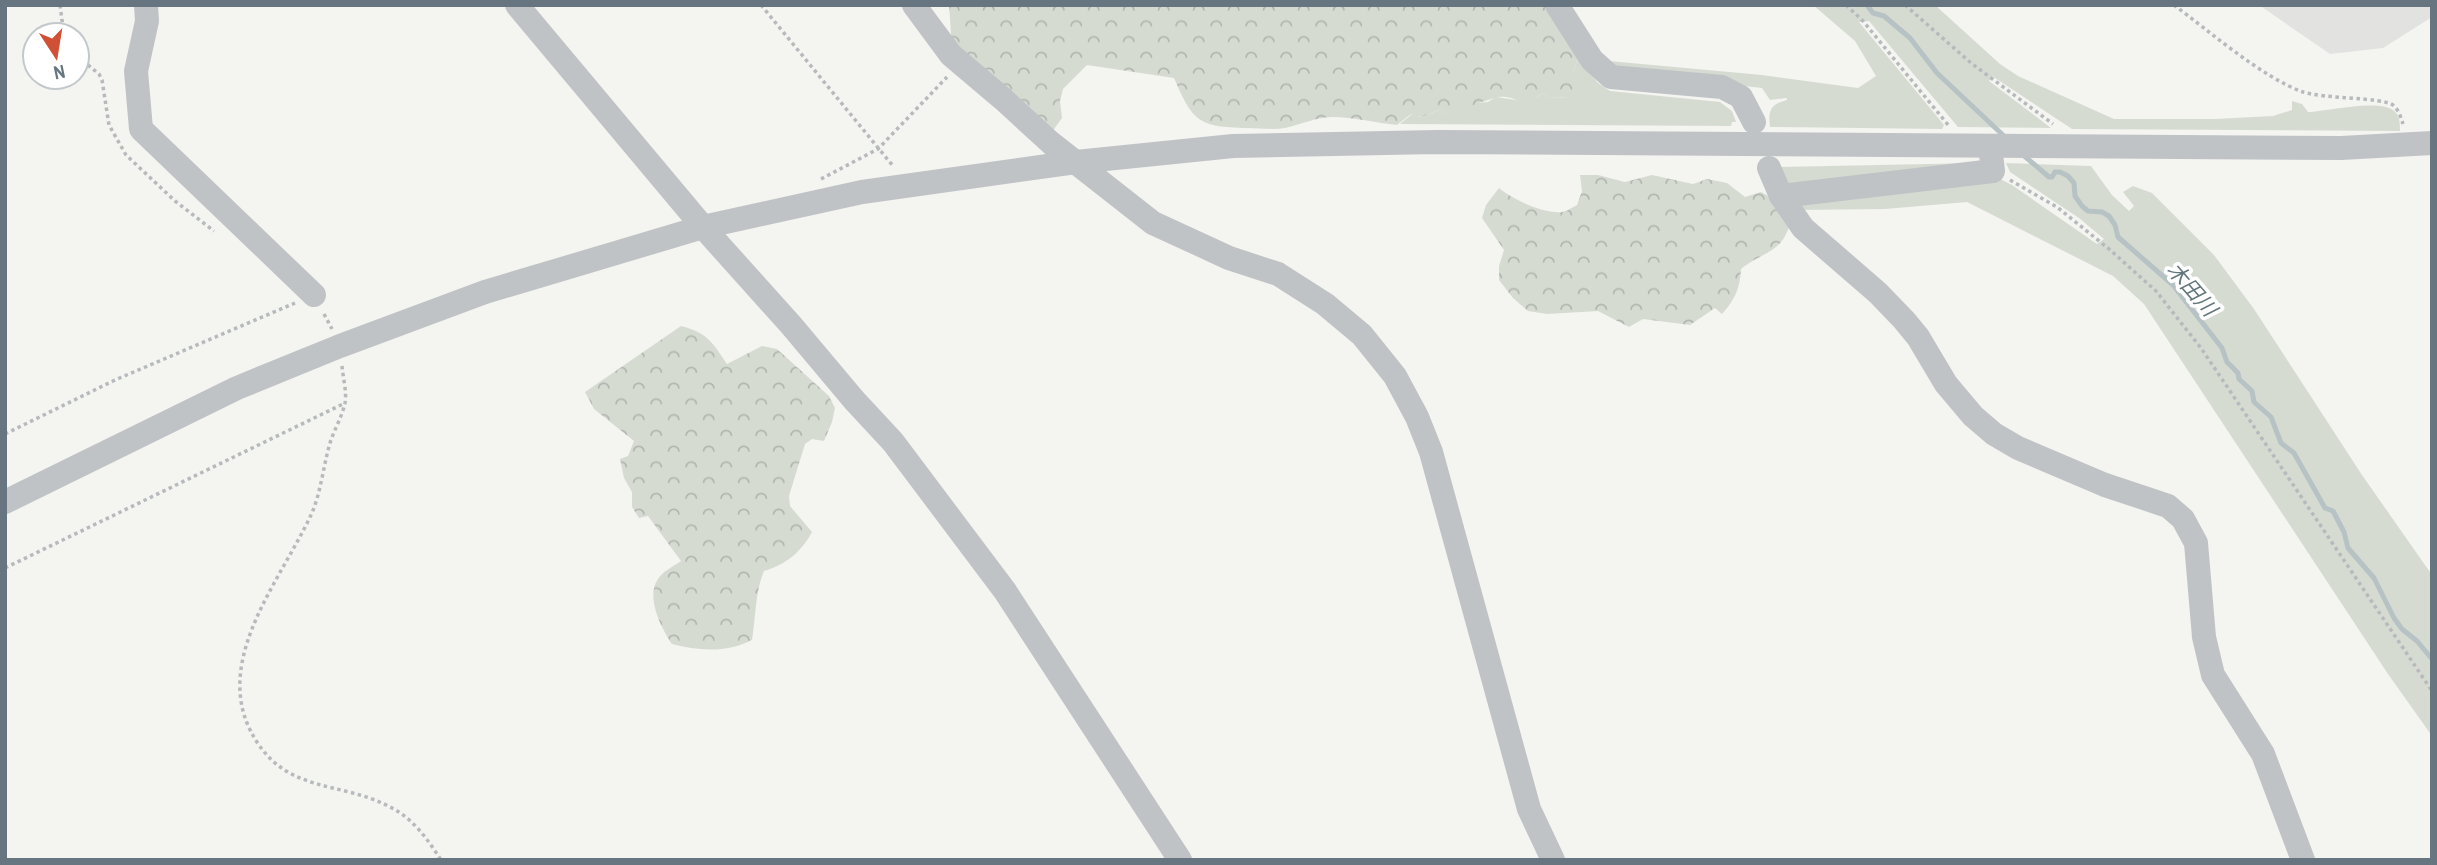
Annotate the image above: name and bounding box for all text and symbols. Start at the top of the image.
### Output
north arrow [21,21,91,91]
text: N [51,59,68,87]
water label: 木田川 [2160,256,2225,324]

